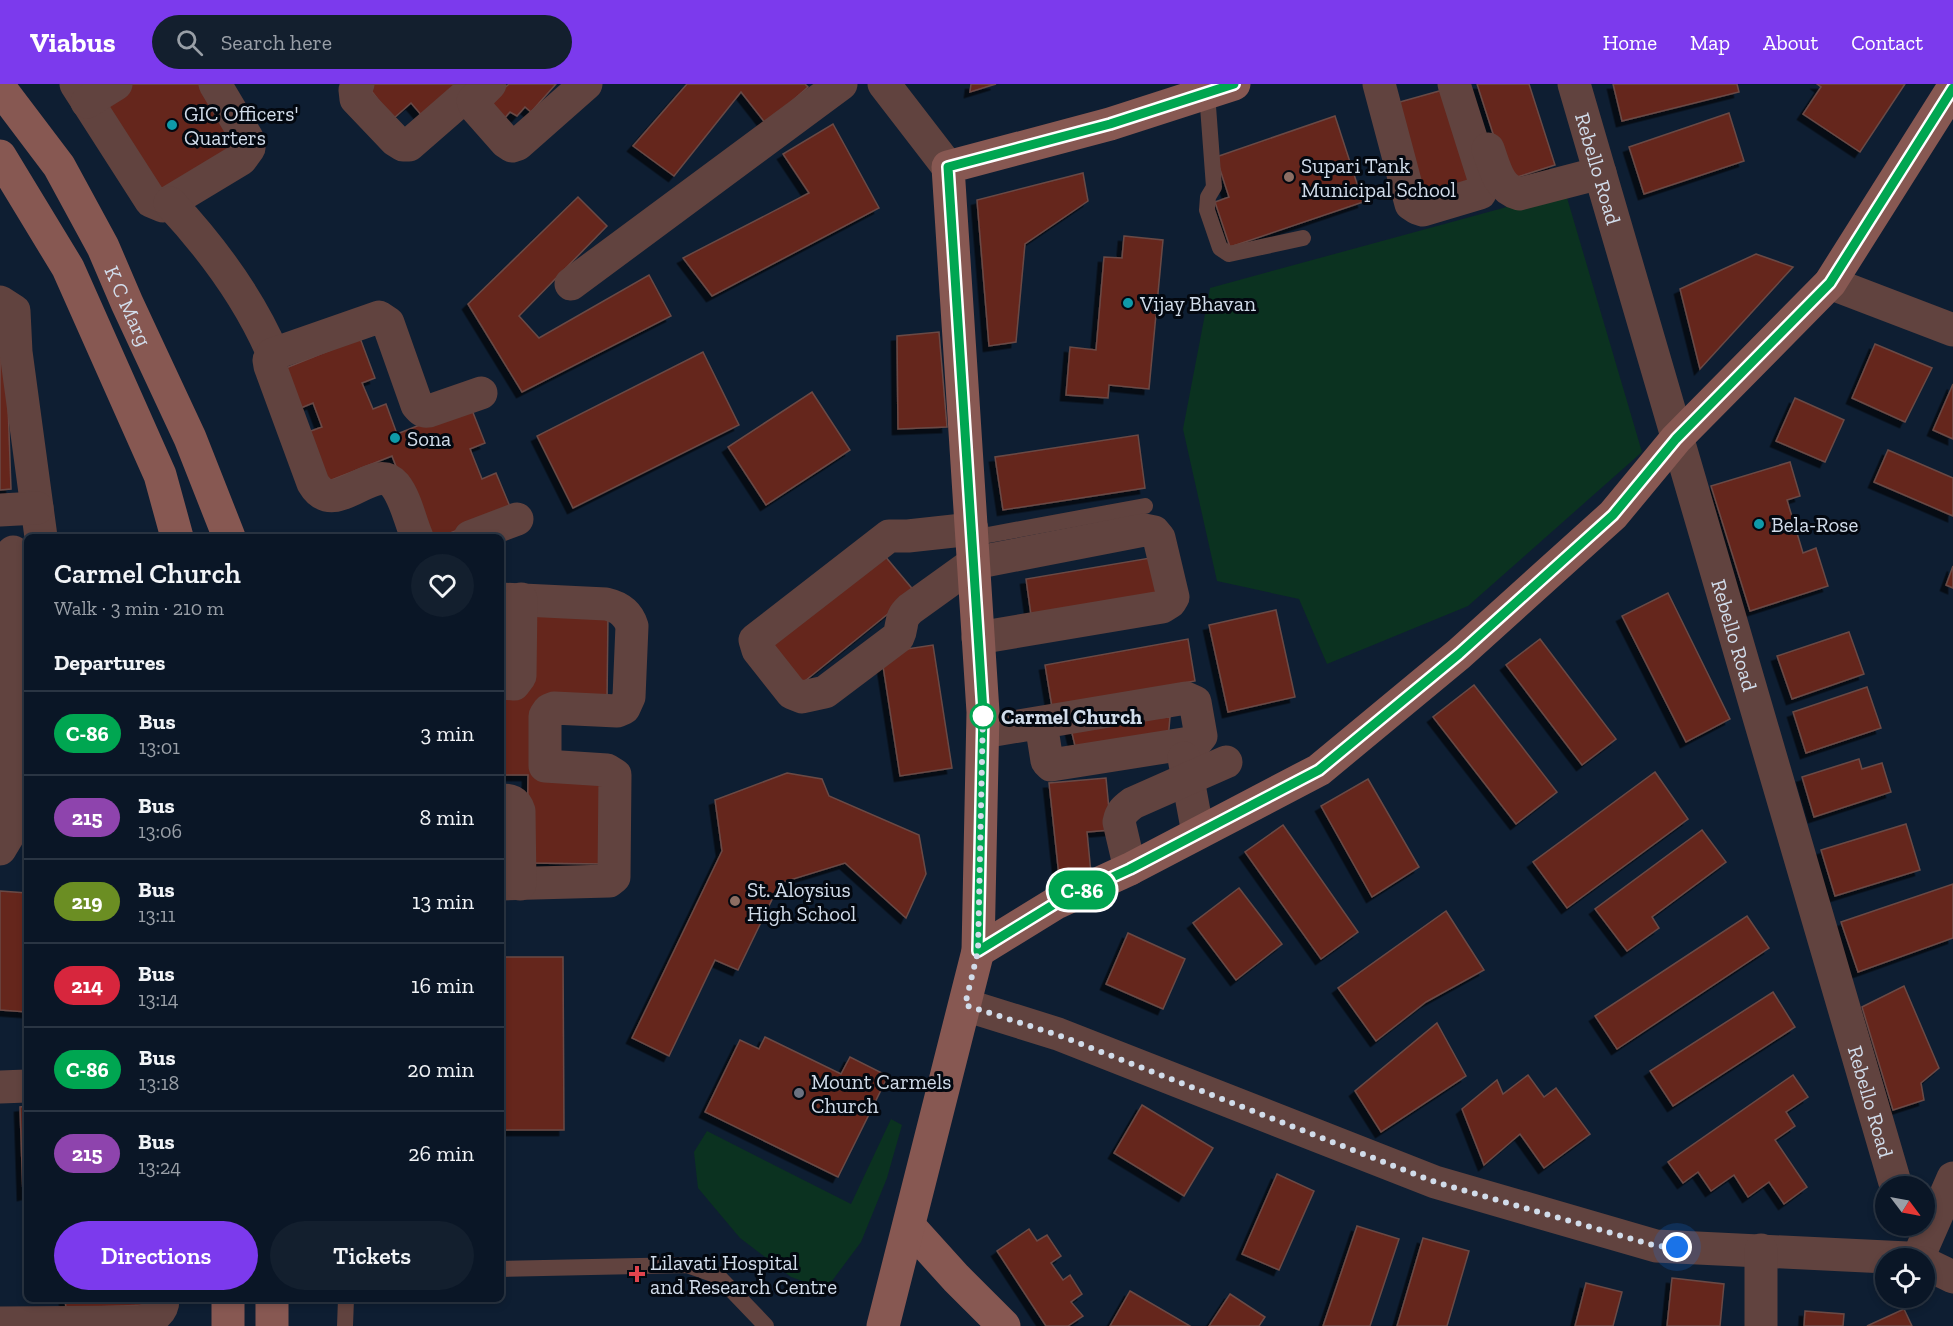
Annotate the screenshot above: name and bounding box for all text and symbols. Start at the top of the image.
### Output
search box [152,15,572,69]
text: Viabus [30,26,116,59]
icon: search [173,26,206,59]
text: Search here [221,29,332,56]
text: Home [1603,30,1657,55]
text: Map [1690,30,1730,55]
text: About [1763,30,1818,55]
text: Contact [1851,30,1923,55]
place label: GIC Officers' Quarters [184,101,298,150]
street label: Rebello Road [1570,109,1627,228]
marker: GIC Officers' Quarters [165,118,179,132]
place label: Supari Tank Municipal School [1301,153,1457,202]
marker: Supari Tank Municipal School [1282,170,1296,184]
street label: K C Marg [100,262,158,350]
place label: Vijay Bhavan [1139,291,1256,317]
marker: Vijay Bhavan [1121,296,1135,310]
place label: Sona [407,426,451,451]
marker: Sona [388,431,402,445]
place label: Bela-Rose [1771,512,1858,537]
marker: Bela-Rose [1752,517,1766,531]
button: heart [411,554,474,617]
text: Carmel Church [54,557,241,590]
street label: Rebello Road [1707,576,1763,694]
text: Walk · 3 min · 210 m [54,596,224,620]
text: Departures [54,649,165,676]
marker: Carmel Church [970,703,996,729]
place label: Carmel Church [1001,704,1142,729]
text: Bus [139,708,176,735]
text: 3 min [420,720,474,747]
text: C-86 [66,721,109,746]
text: 13:01 [139,735,180,759]
text: Bus [138,792,175,819]
text: 8 min [419,804,474,831]
text: 215 [72,805,102,830]
text: 13:06 [138,819,182,843]
line badge: C-86 [1040,870,1124,910]
text: Bus [138,876,175,903]
place label: St. Aloysius High School [747,877,857,926]
text: C-86 [1061,878,1103,903]
text: 13 min [412,888,474,915]
text: 219 [72,889,103,914]
marker: St. Aloysius High School [728,894,742,908]
text: 13:11 [138,903,175,927]
text: Bus [138,960,175,987]
text: 16 min [411,972,474,999]
text: 214 [71,973,103,998]
text: 13:14 [138,987,178,1011]
street label: Rebello Road [1843,1042,1900,1161]
text: Bus [139,1044,176,1071]
text: 20 min [407,1056,474,1083]
text: C-86 [66,1057,109,1082]
place label: Mount Carmels Church [811,1069,952,1118]
text: 13:18 [139,1071,179,1095]
marker: Mount Carmels Church [792,1086,806,1100]
text: Bus [138,1128,175,1155]
text: 26 min [408,1140,474,1167]
text: 215 [72,1141,102,1166]
text: 13:24 [138,1155,181,1179]
north arrow [1875,1176,1935,1236]
map controls [1875,1176,1935,1308]
button: Directions [54,1221,258,1290]
button: Tickets [270,1221,474,1290]
your location [1662,1232,1692,1262]
button: locate [1875,1248,1935,1308]
place label: Lilavati Hospital and Research Centre [650,1250,837,1299]
marker: Lilavati Hospital and Research Centre [628,1265,646,1283]

